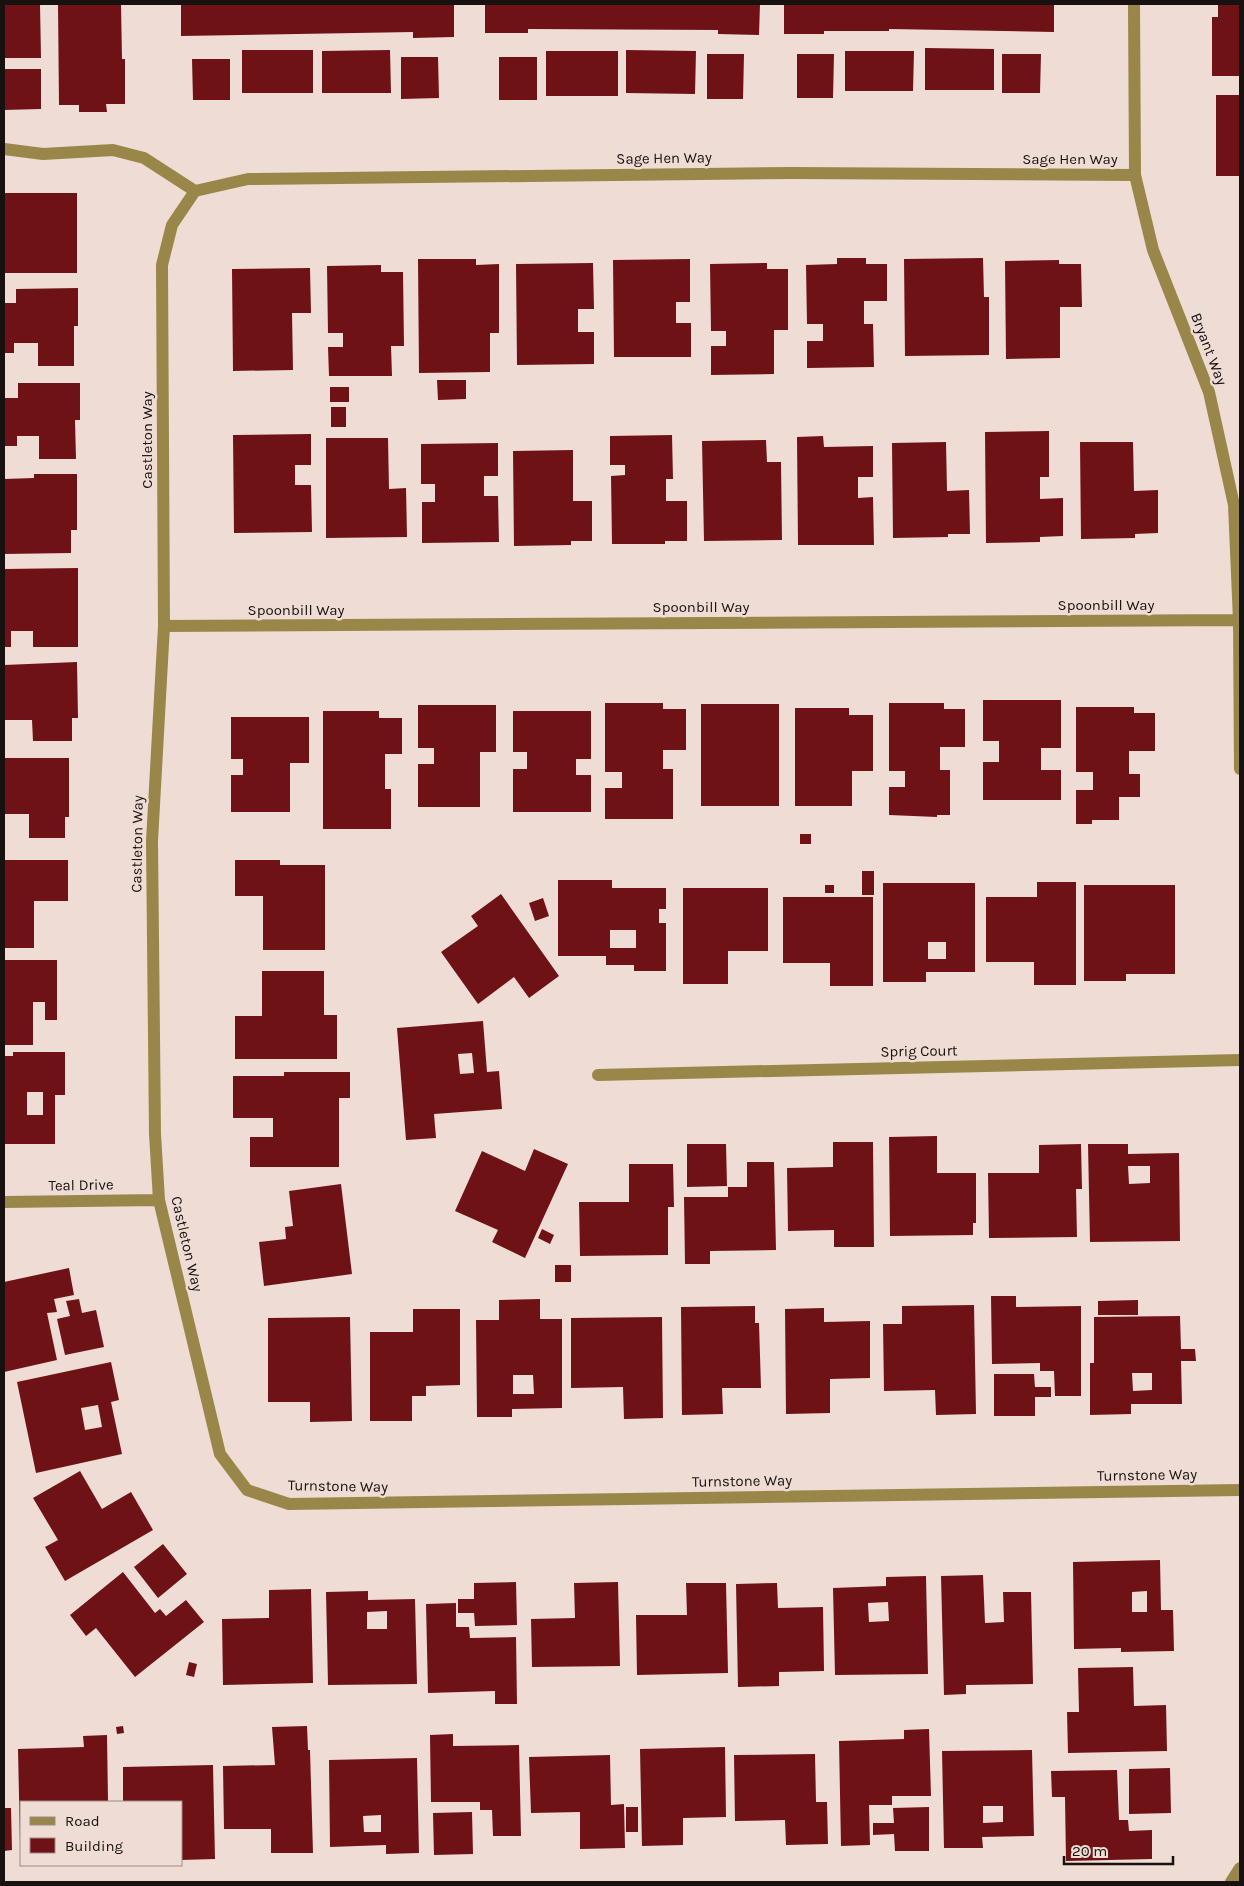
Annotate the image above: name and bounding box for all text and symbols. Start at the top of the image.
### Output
street label: Sage Hen Way [616,148,712,168]
street label: Sage Hen Way [1022,150,1118,168]
street label: Bryant Way [1187,310,1231,388]
street label: Castleton Way [138,391,156,489]
street label: Spoonbill Way [1058,596,1154,614]
street label: Spoonbill Way [653,598,749,616]
street label: Spoonbill Way [248,601,344,619]
street label: Castleton Way [127,795,147,893]
street label: Sprig Court [880,1041,958,1061]
street label: Teal Drive [48,1175,114,1195]
street label: Castleton Way [167,1194,207,1294]
street label: Turnstone Way [1097,1465,1197,1485]
street label: Turnstone Way [692,1471,792,1491]
street label: Turnstone Way [288,1476,388,1496]
legend [20,1801,182,1866]
text: Road [65,1812,100,1830]
scale bar [1064,1834,1173,1866]
text: Building [65,1837,123,1855]
text: 20 m [1072,1842,1107,1860]

